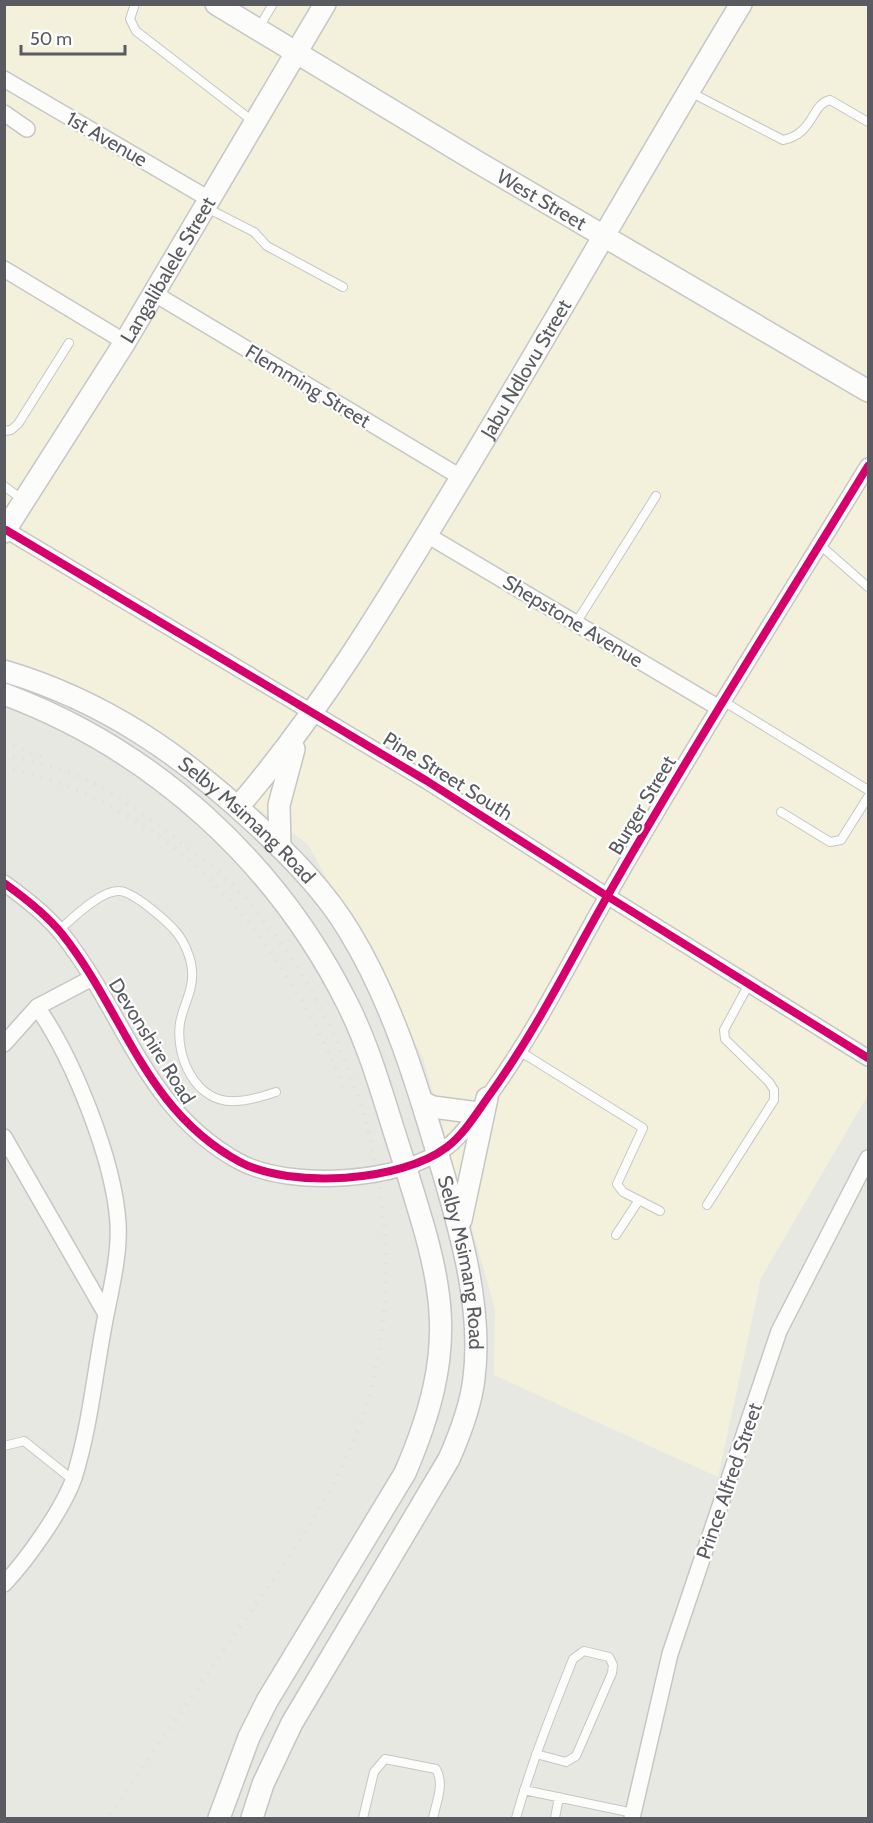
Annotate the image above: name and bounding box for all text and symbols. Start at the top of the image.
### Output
scale bar [21,18,124,56]
text: 50 m [30,28,72,50]
street label: 1st Avenue [62,106,152,172]
street label: West Street [493,164,591,235]
street label: Langalibalele Street [115,192,220,347]
street label: Jabu Ndlovu Street [475,295,576,444]
street label: Flemming Street [241,339,375,433]
street label: Shepstone Avenue [499,570,647,672]
street label: Pine Street South [379,727,517,825]
street label: Selby Msimang Road [174,751,320,888]
street label: Burger Street [603,751,681,859]
street label: Devonshire Road [104,974,200,1108]
street label: Selby Msimang Road [433,1173,488,1350]
street label: Prince Alfred Street [691,1400,767,1562]

